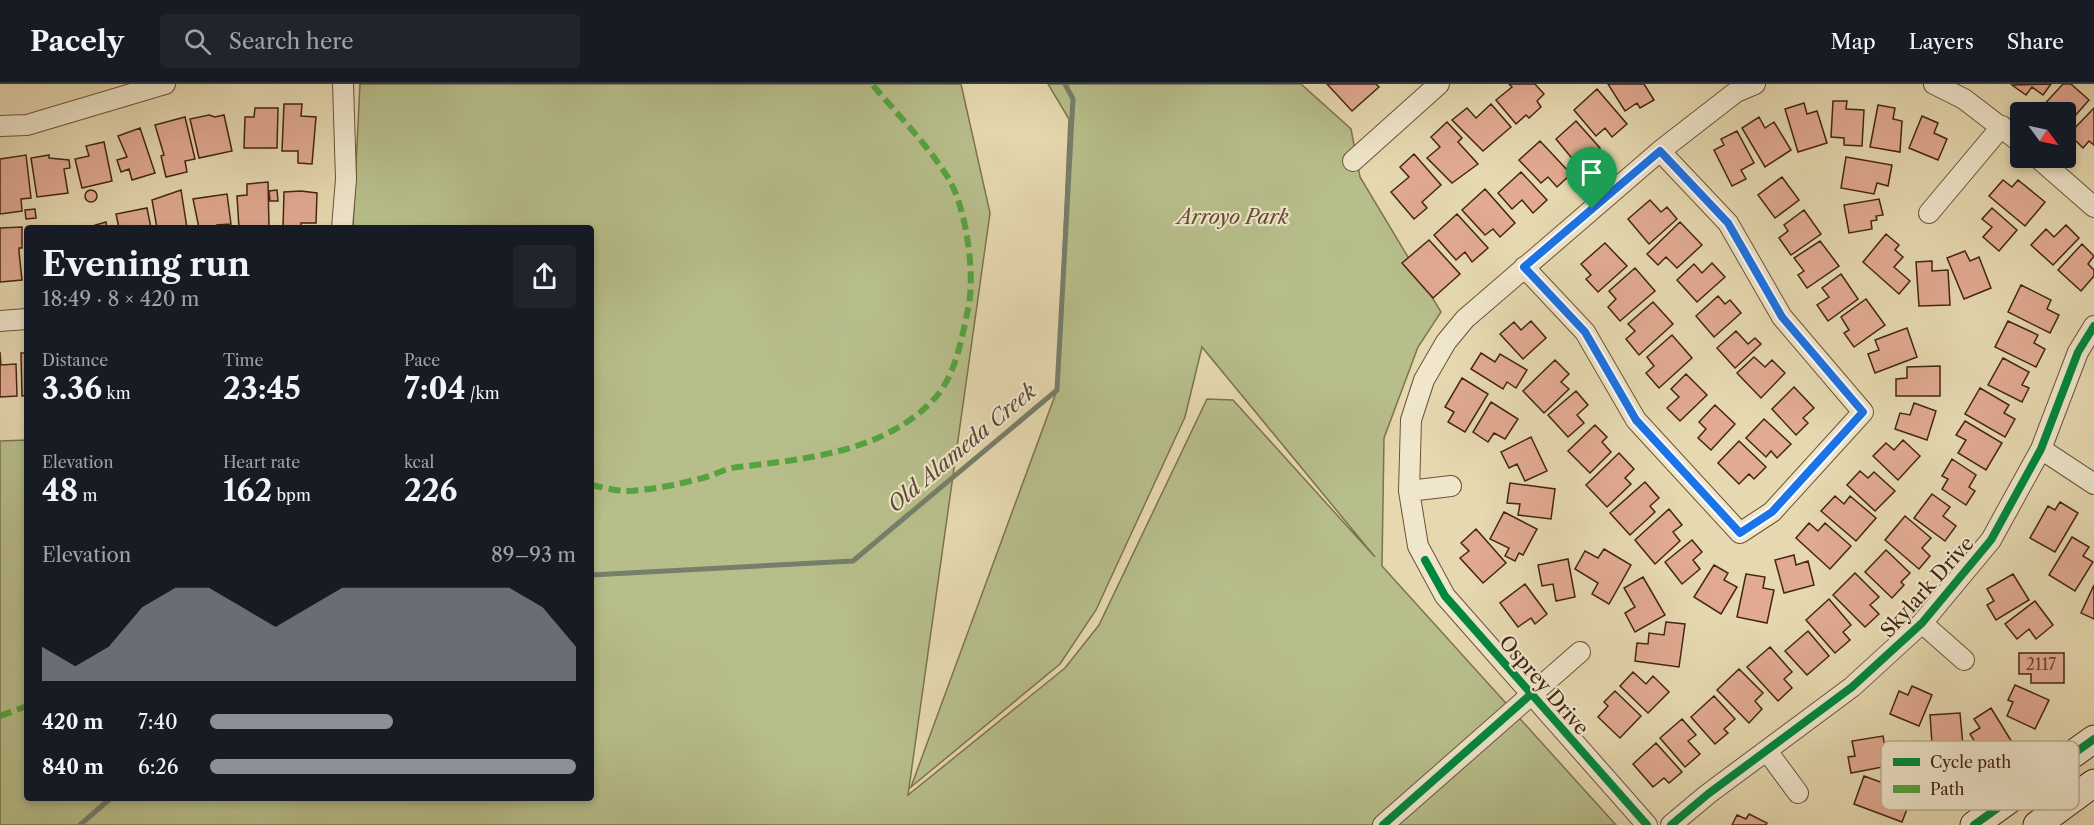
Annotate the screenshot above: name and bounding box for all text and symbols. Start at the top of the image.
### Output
search box [160,14,580,68]
text: Pacely [30,24,124,58]
icon: search [181,25,214,58]
text: Search here [229,28,354,55]
text: Map [1831,29,1876,54]
text: Layers [1909,29,1974,54]
text: Share [2007,29,2064,54]
north arrow [2010,102,2076,168]
map controls [2010,102,2076,168]
pin [1566,147,1617,209]
icon: arrive [1575,156,1608,189]
park label: Arroyo Park [1174,205,1289,229]
text: Evening run [42,244,250,285]
button: share [513,245,576,308]
text: 18:49 · 8 × 420 m [42,287,199,311]
text: Distance [42,350,108,370]
text: Time [223,350,263,370]
text: Pace [404,350,440,370]
text: 3.36 [42,370,102,407]
text: 23:45 [223,370,301,407]
text: 7:04 [404,370,465,407]
water label: Old Alameda Creek [882,378,1041,517]
text: km [102,383,131,403]
text: /km [465,383,500,403]
text: Elevation [42,452,113,472]
text: Heart rate [223,452,300,472]
text: kcal [404,452,434,472]
text: 48 [42,472,78,509]
text: 162 [223,472,272,509]
text: 226 [404,472,457,509]
text: m [78,485,97,505]
text: bpm [272,485,311,505]
street label: Skylark Drive [1875,532,1979,642]
text: Elevation [42,543,131,567]
text: 89–93 m [491,543,576,567]
street label: Osprey Drive [1494,630,1594,740]
house number: 2117 [2026,654,2056,674]
text: 420 m [42,710,103,734]
text: 7:40 [138,710,178,734]
legend [1881,741,2079,810]
text: Cycle path [1930,752,2011,772]
text: 840 m [42,755,104,779]
text: 6:26 [138,755,179,779]
text: Path [1930,779,1964,799]

